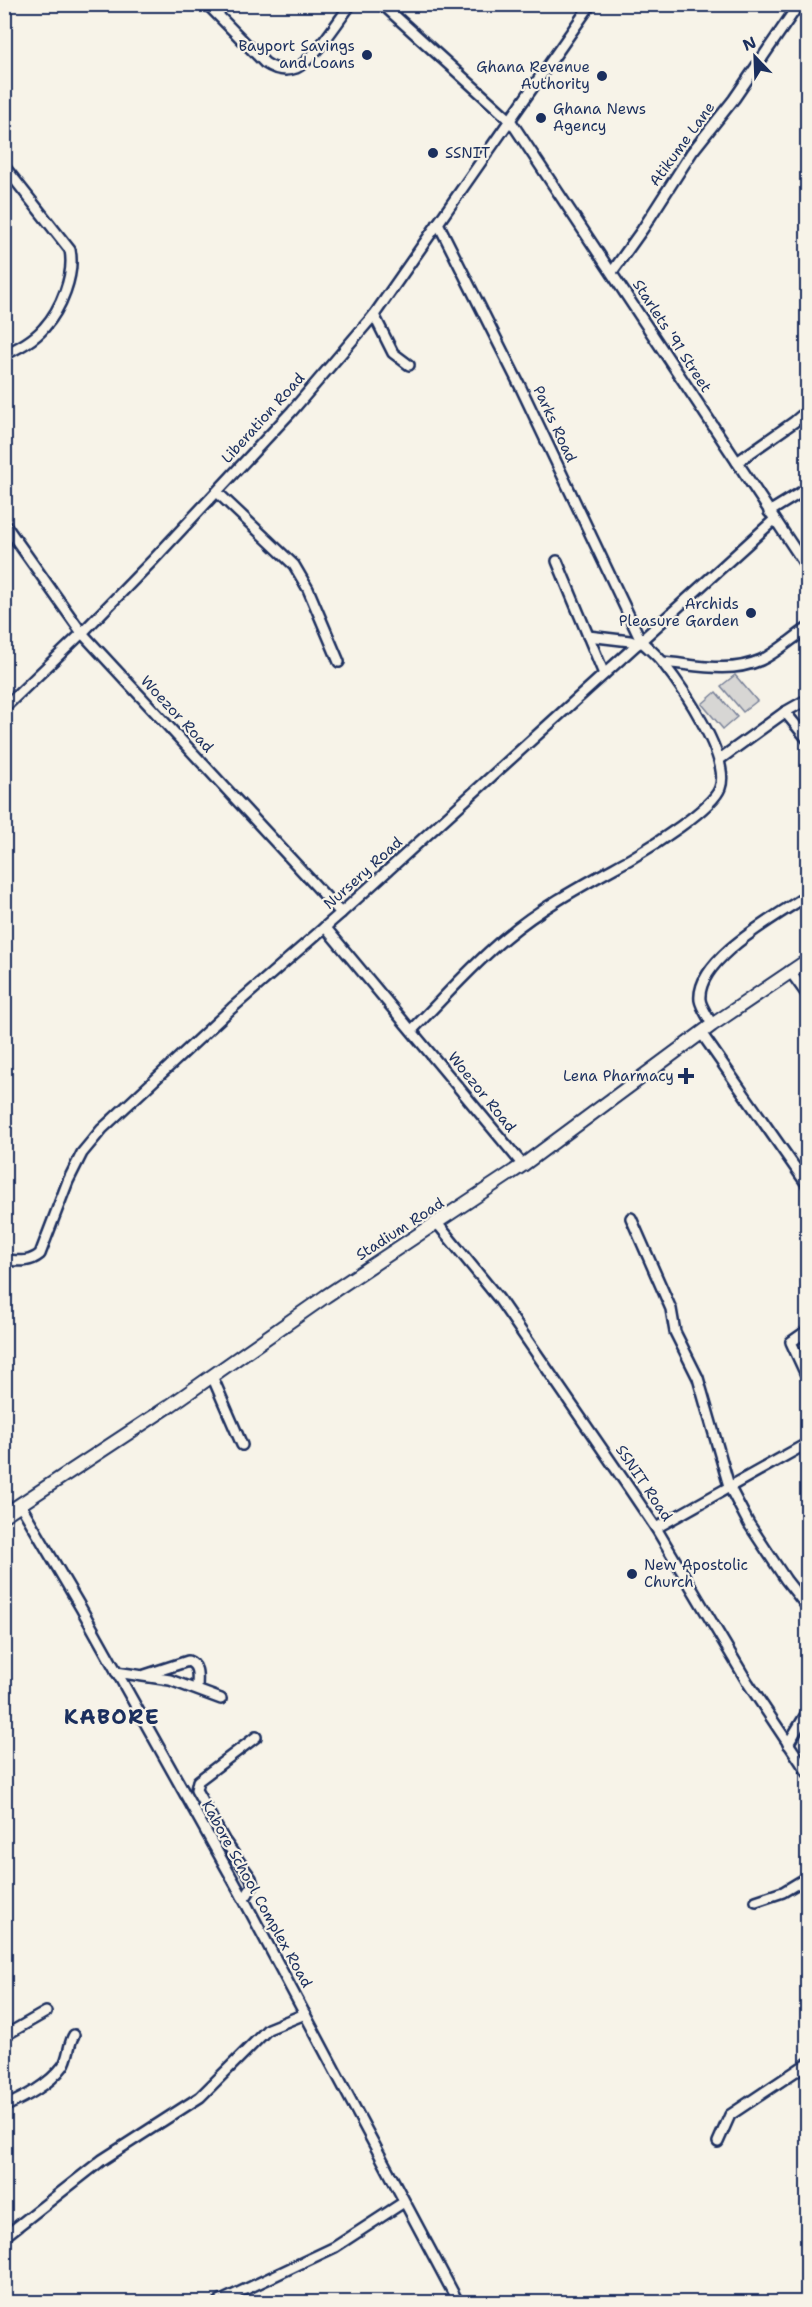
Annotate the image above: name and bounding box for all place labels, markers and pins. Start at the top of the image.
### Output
place label: Bayport Savings and Loans [238,36,355,73]
marker: Bayport Savings and Loans [360,48,374,62]
place label: Ghana Revenue Authority [476,57,590,94]
marker: Ghana Revenue Authority [595,69,609,83]
place label: Ghana News Agency [553,99,646,136]
marker: Ghana News Agency [534,111,548,125]
place label: SSNIT [445,143,490,163]
marker: SSNIT [426,146,440,160]
place label: Archids Pleasure Garden [619,594,739,631]
marker: Archids Pleasure Garden [744,606,758,620]
place label: Lena Pharmacy [563,1066,674,1086]
marker: Lena Pharmacy [679,1069,693,1083]
place label: New Apostolic Church [644,1555,748,1592]
marker: New Apostolic Church [625,1567,639,1581]

